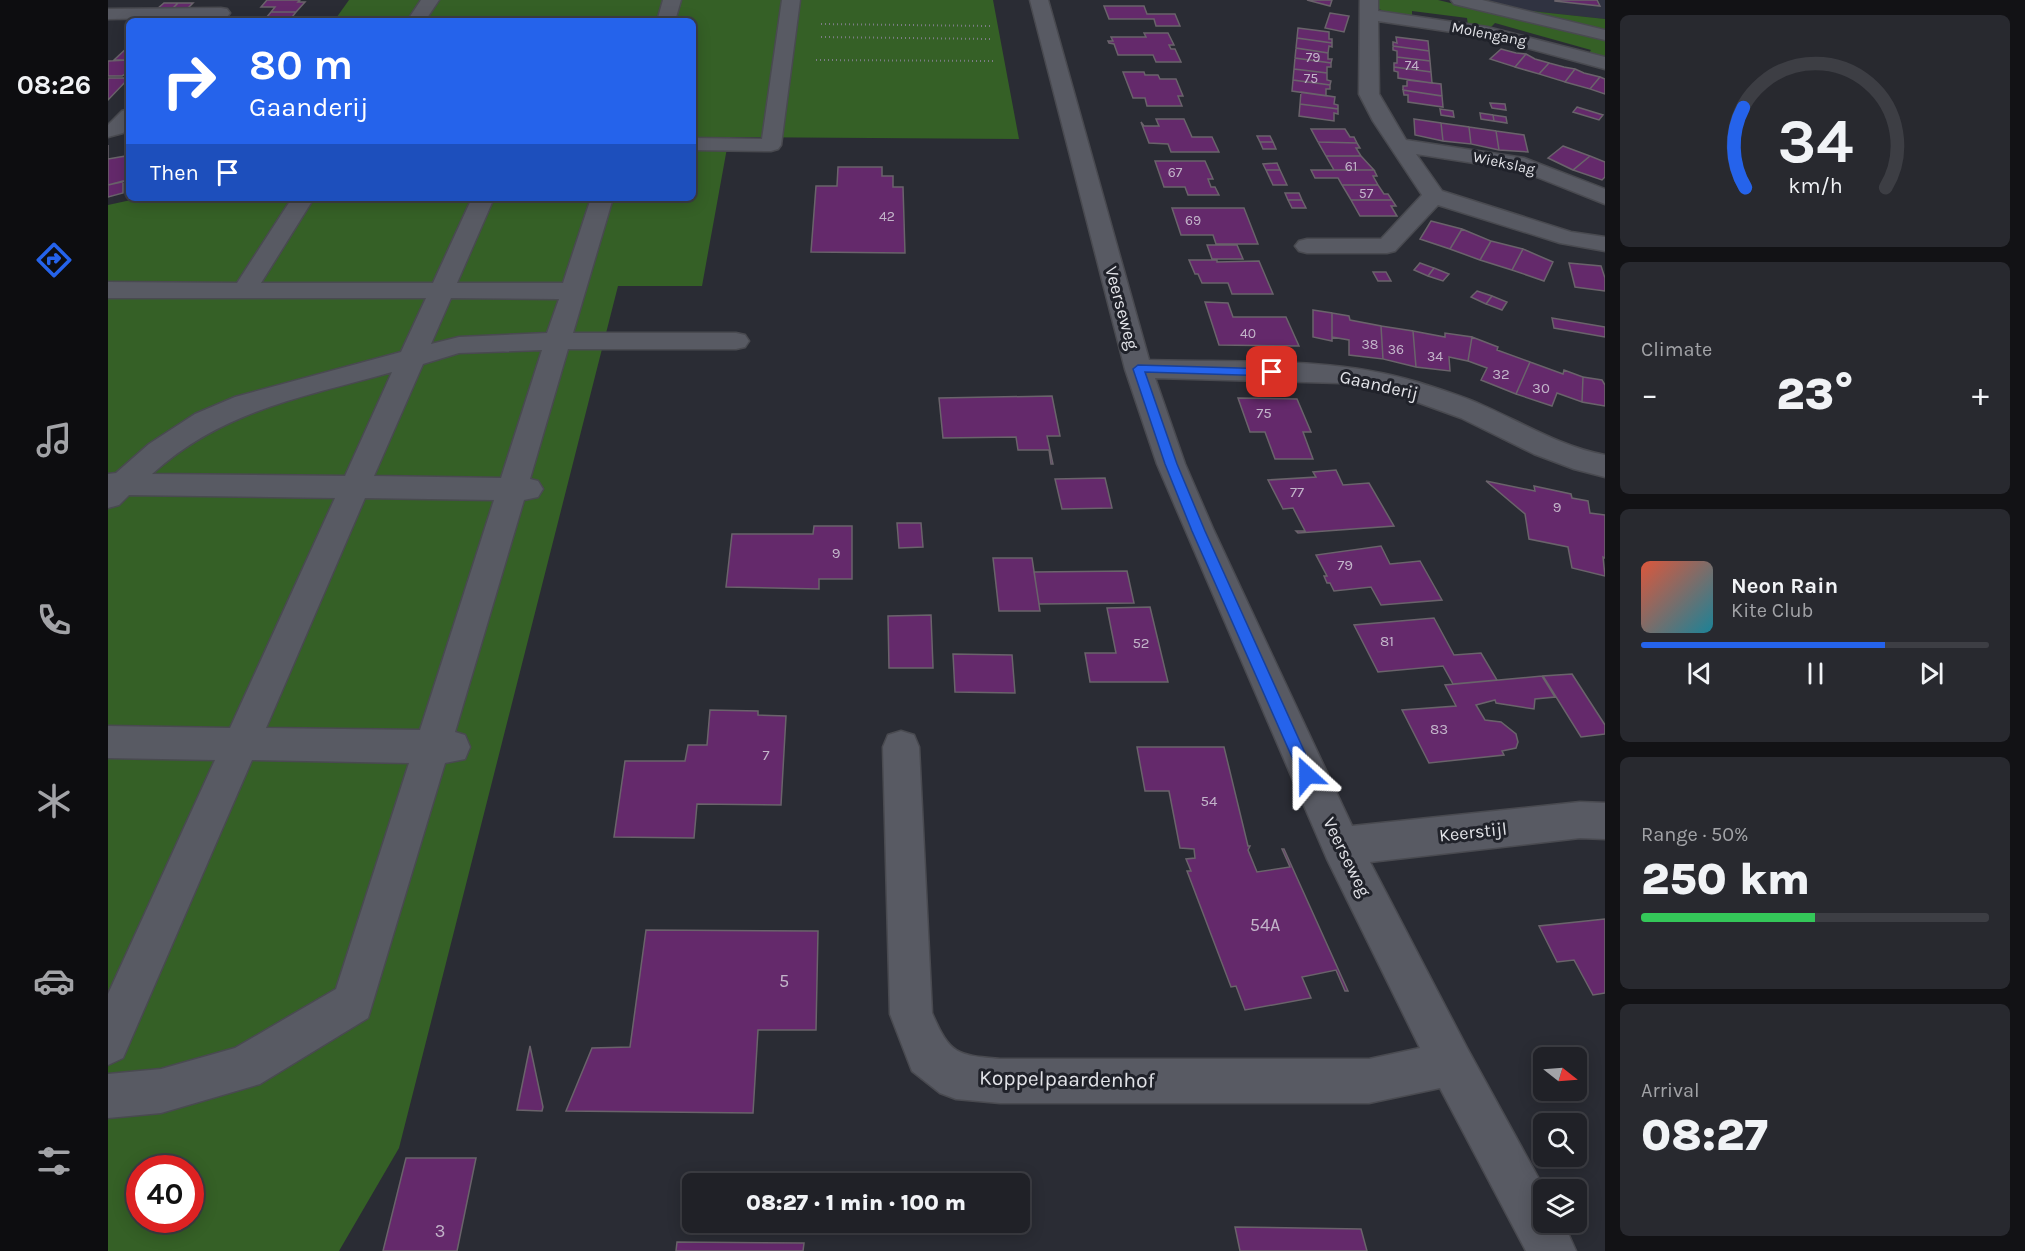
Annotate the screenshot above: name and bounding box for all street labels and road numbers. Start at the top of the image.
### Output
street label: Molengang [1450,18,1529,50]
street label: Wiekslag [1471,148,1537,178]
street label: Veerseweg [1100,264,1144,352]
street label: Gaanderij [1338,365,1420,405]
street label: Veerseweg [1318,814,1376,900]
street label: Keerstijl [1438,817,1508,847]
street label: Koppelpaardenhof [979,1065,1156,1093]

